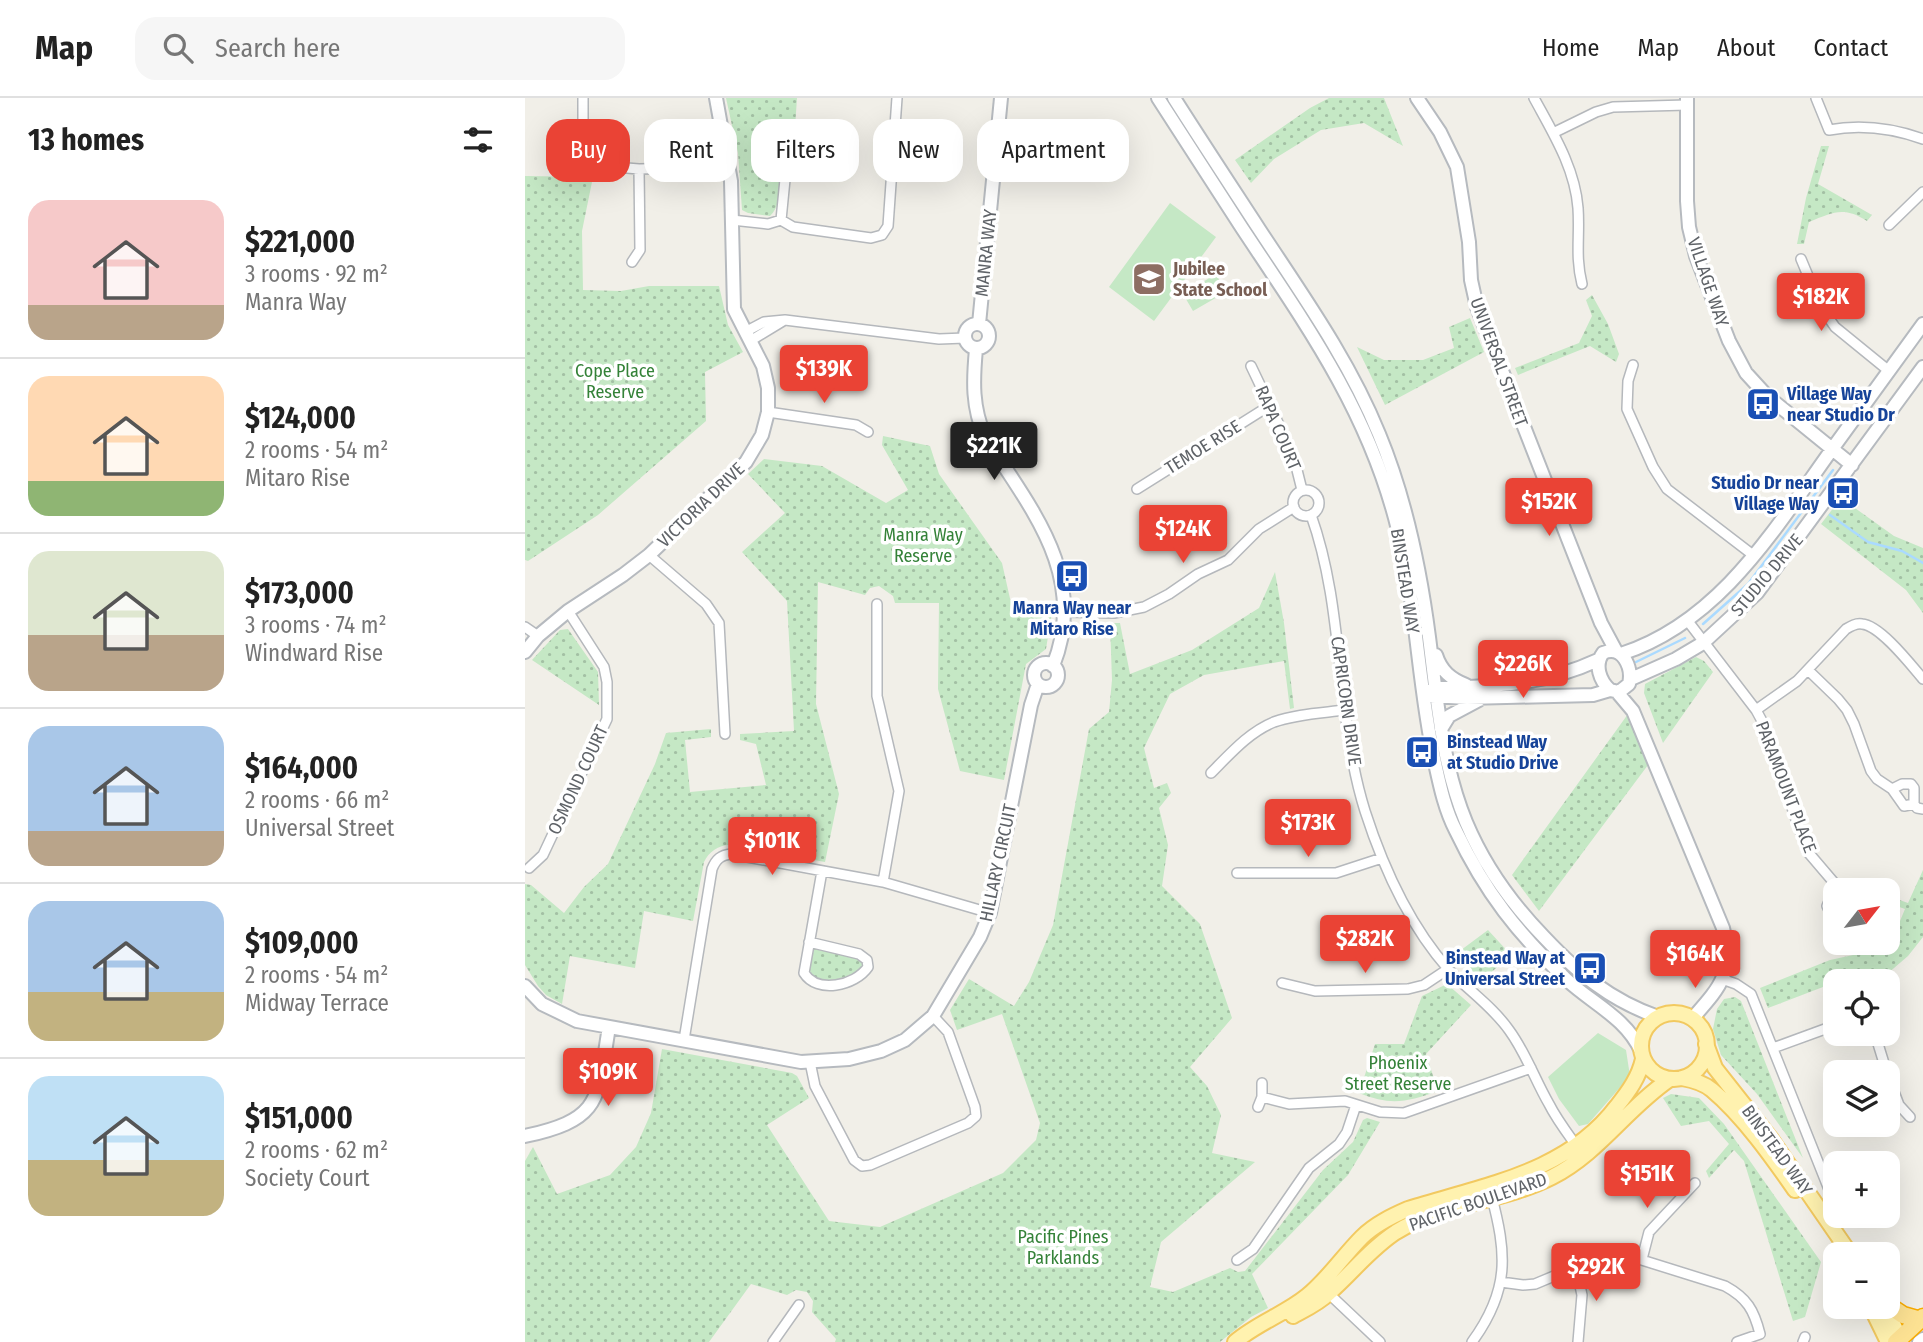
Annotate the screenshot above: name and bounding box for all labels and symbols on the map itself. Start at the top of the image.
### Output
street label: MANRA WAY [970,208,1002,298]
street label: VILLAGE WAY [1682,234,1734,330]
place label: Jubilee State School [1172,258,1267,301]
school or university icon: Jubilee State School [1130,260,1168,298]
pin: $182K [1772,274,1870,333]
street label: UNIVERSAL STREET [1465,294,1533,430]
pin: $139K [775,345,873,405]
park label: Cope Place Reserve [575,360,655,403]
street label: RAPA COURT [1250,382,1306,474]
place label: Village Way near Studio Dr [1786,383,1895,426]
bus stop icon: Village Way near Studio Dr [1744,385,1782,423]
street label: TEMOE RISE [1161,415,1245,479]
pin: $221K [945,422,1043,482]
street label: VICTORIA DRIVE [653,458,749,552]
place label: Studio Dr near Village Way [1711,472,1819,515]
bus stop icon: Studio Dr near Village Way [1824,474,1862,512]
pin: $152K [1500,478,1598,538]
pin: $124K [1134,505,1232,565]
park label: Manra Way Reserve [883,524,963,567]
street label: BINSTEAD WAY [1386,527,1424,635]
street label: STUDIO DRIVE [1726,529,1808,621]
bus stop icon: Manra Way near Mitaro Rise [1053,557,1091,595]
place label: Manra Way near Mitaro Rise [1013,597,1132,640]
street label: CAPRICORN DRIVE [1326,635,1366,767]
pin: $226K [1474,640,1572,700]
street label: PARAMOUNT PLACE [1751,718,1821,856]
street label: OSMOND COURT [543,721,613,838]
place label: Binstead Way at Studio Drive [1447,731,1558,774]
bus stop icon: Binstead Way at Studio Drive [1403,733,1441,771]
pin: $173K [1259,800,1357,859]
street label: HILLARY CIRCUIT [975,802,1021,924]
pin: $101K [723,818,821,877]
north arrow [1823,878,1901,956]
pin: $282K [1316,916,1414,975]
pin: $164K [1646,930,1744,990]
place label: Binstead Way at Universal Street [1445,947,1566,990]
bus stop icon: Binstead Way at Universal Street [1571,949,1609,987]
pin: $109K [559,1048,657,1108]
park label: Phoenix Street Reserve [1345,1052,1451,1095]
street label: BINSTEAD WAY [1737,1101,1817,1199]
pin: $151K [1598,1150,1696,1210]
street label: PACIFIC BOULEVARD [1406,1168,1550,1236]
park label: Pacific Pines Parklands [1018,1226,1109,1269]
pin: $292K [1547,1244,1645,1303]

